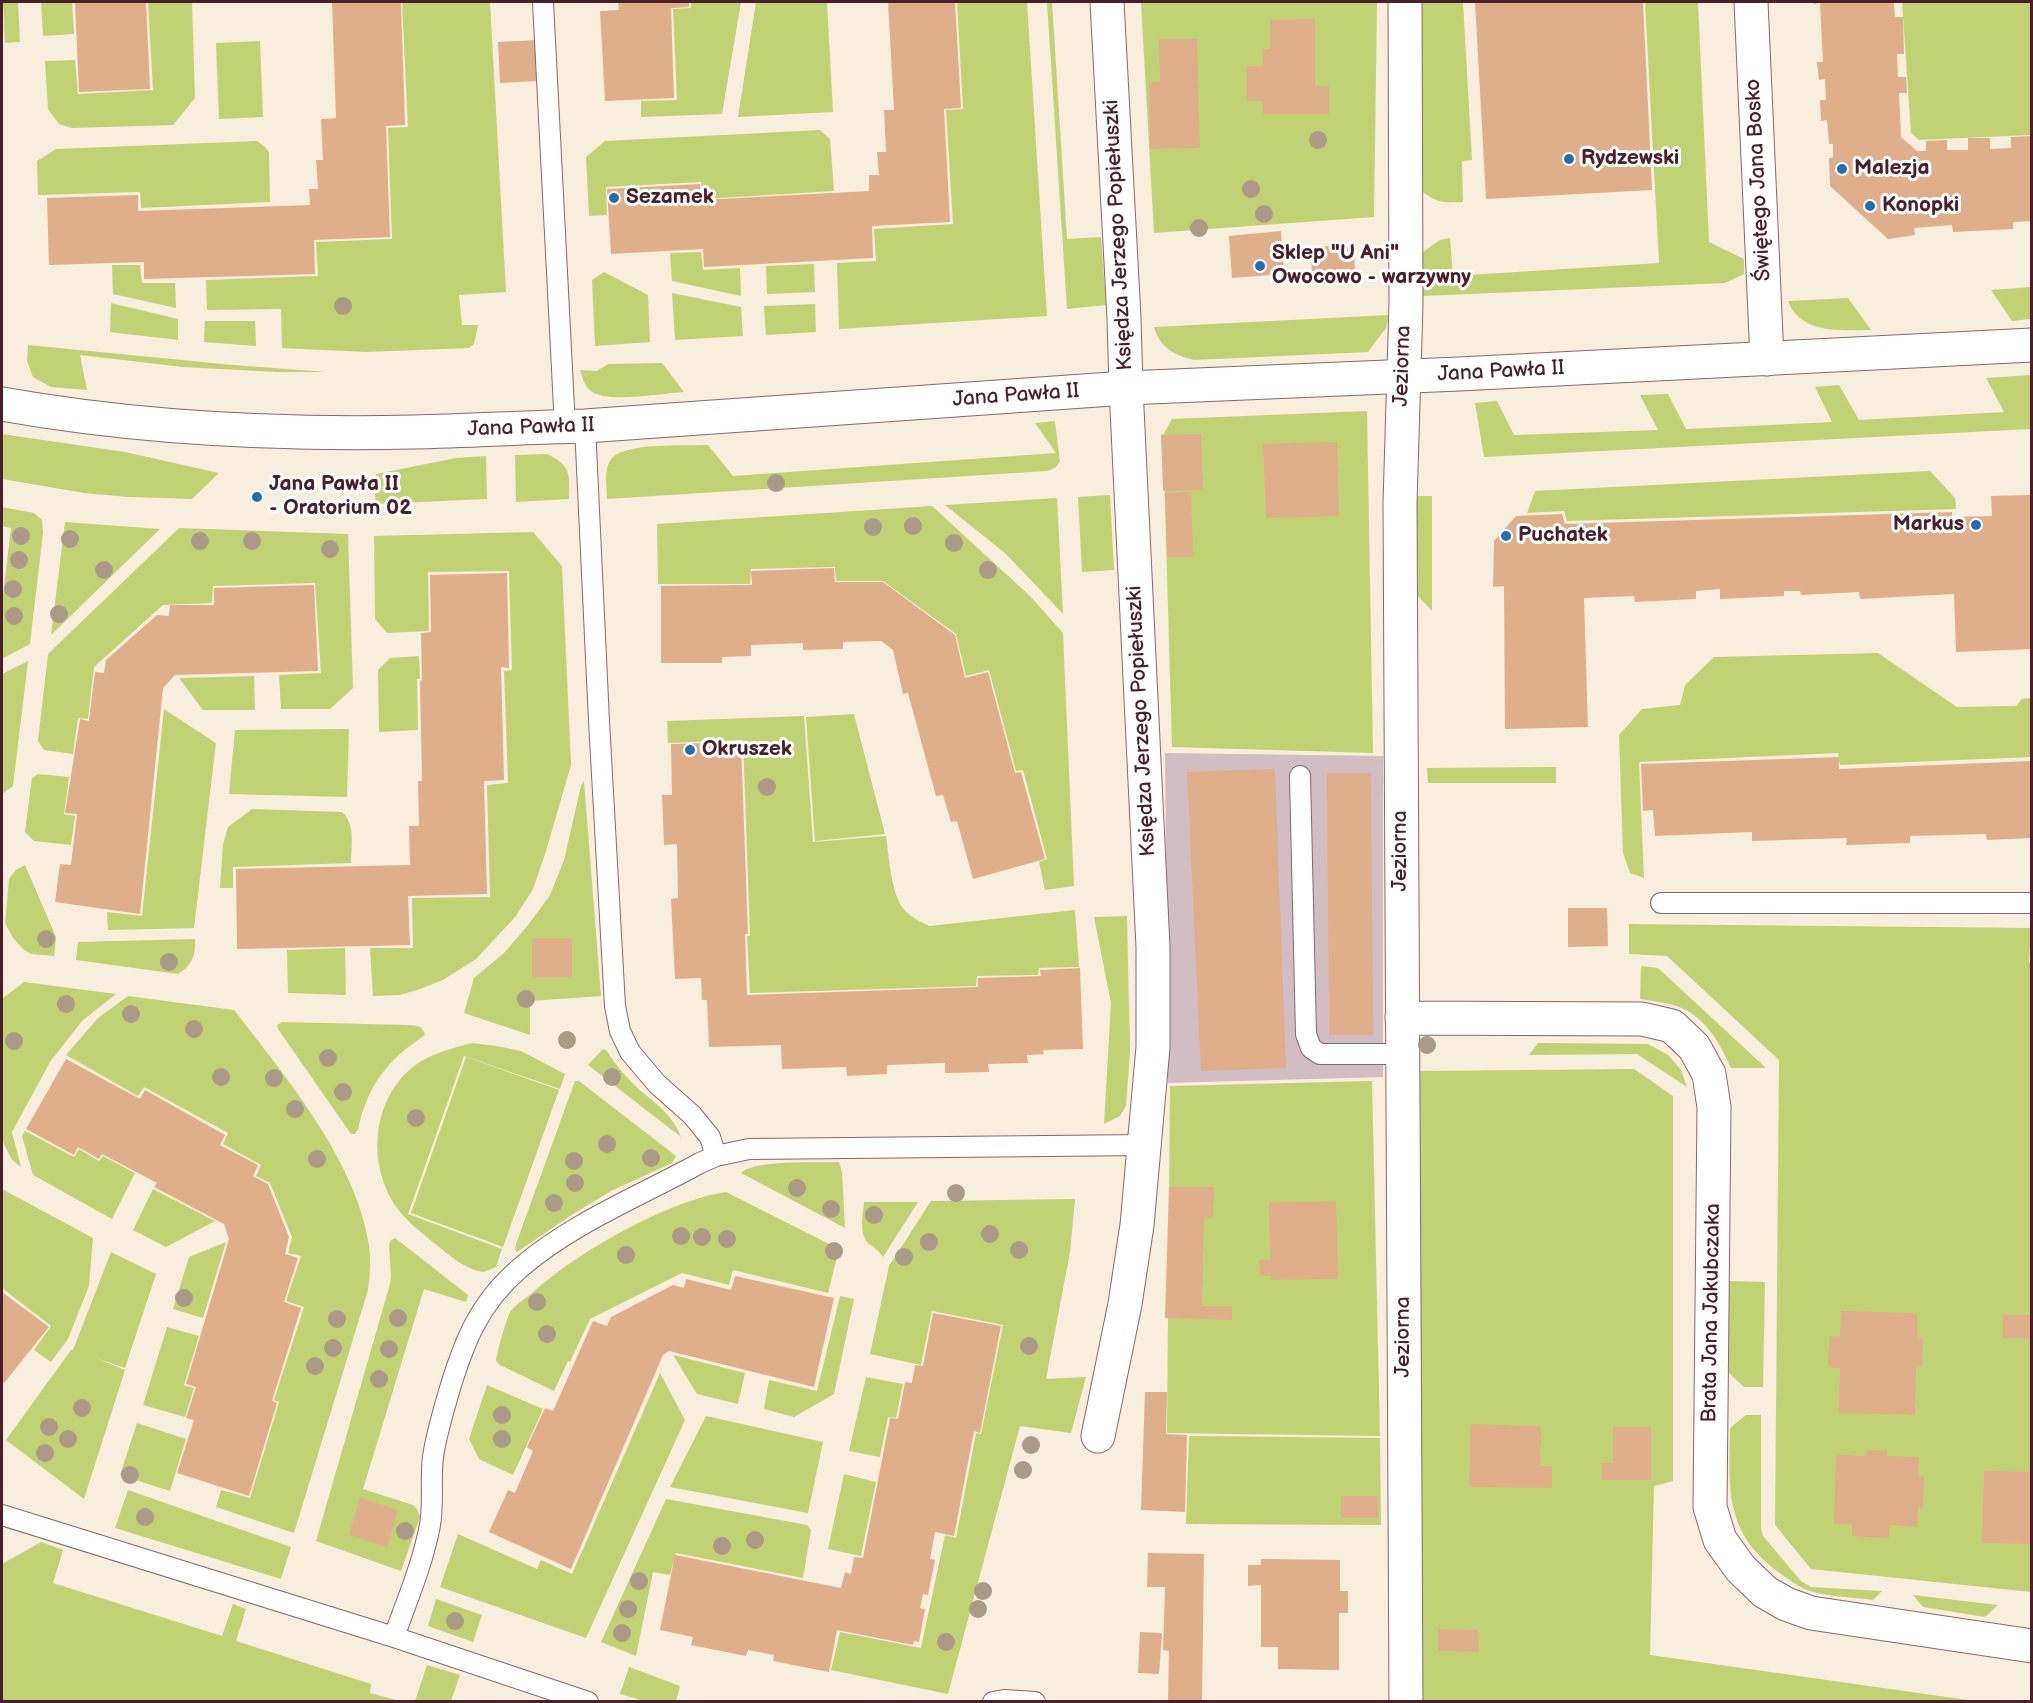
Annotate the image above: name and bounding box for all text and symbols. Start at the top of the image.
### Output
street label: Świętego Jana Bosko [1741,78,1777,282]
street label: Księdza Jerzego Popiełuszki [1099,99,1139,371]
place label: Rydzewski [1581,146,1679,172]
marker: Rydzewski [1562,152,1576,166]
place label: Malezja [1854,156,1929,182]
marker: Malezja [1835,162,1849,176]
place label: Sezamek [626,185,714,211]
marker: Sezamek [607,191,621,205]
place label: Konopki [1882,193,1959,219]
marker: Konopki [1863,199,1877,213]
place label: Sklep "U Ani" Owocowo - warzywny [1272,241,1471,291]
marker: Sklep "U Ani" Owocowo - warzywny [1253,259,1267,273]
street label: Jeziorna [1389,325,1417,407]
street label: Jana Pawła II [1437,356,1565,388]
street label: Jana Pawła II [952,379,1080,413]
street label: Jana Pawła II [467,413,595,443]
place label: Jana Pawła II - Oratorium 02 [269,472,412,522]
marker: Jana Pawła II - Oratorium 02 [250,490,264,504]
place label: Markus [1893,512,1964,538]
marker: Markus [1969,518,1983,532]
place label: Puchatek [1518,523,1608,549]
marker: Puchatek [1499,529,1513,543]
street label: Księdza Jerzego Popiełuszki [1122,585,1162,857]
place label: Okruszek [702,737,792,763]
marker: Okruszek [683,743,697,757]
street label: Jeziorna [1388,810,1414,892]
street label: Brata Jana Jakubczaka [1697,1203,1727,1423]
street label: Jeziorna [1391,1296,1417,1378]

